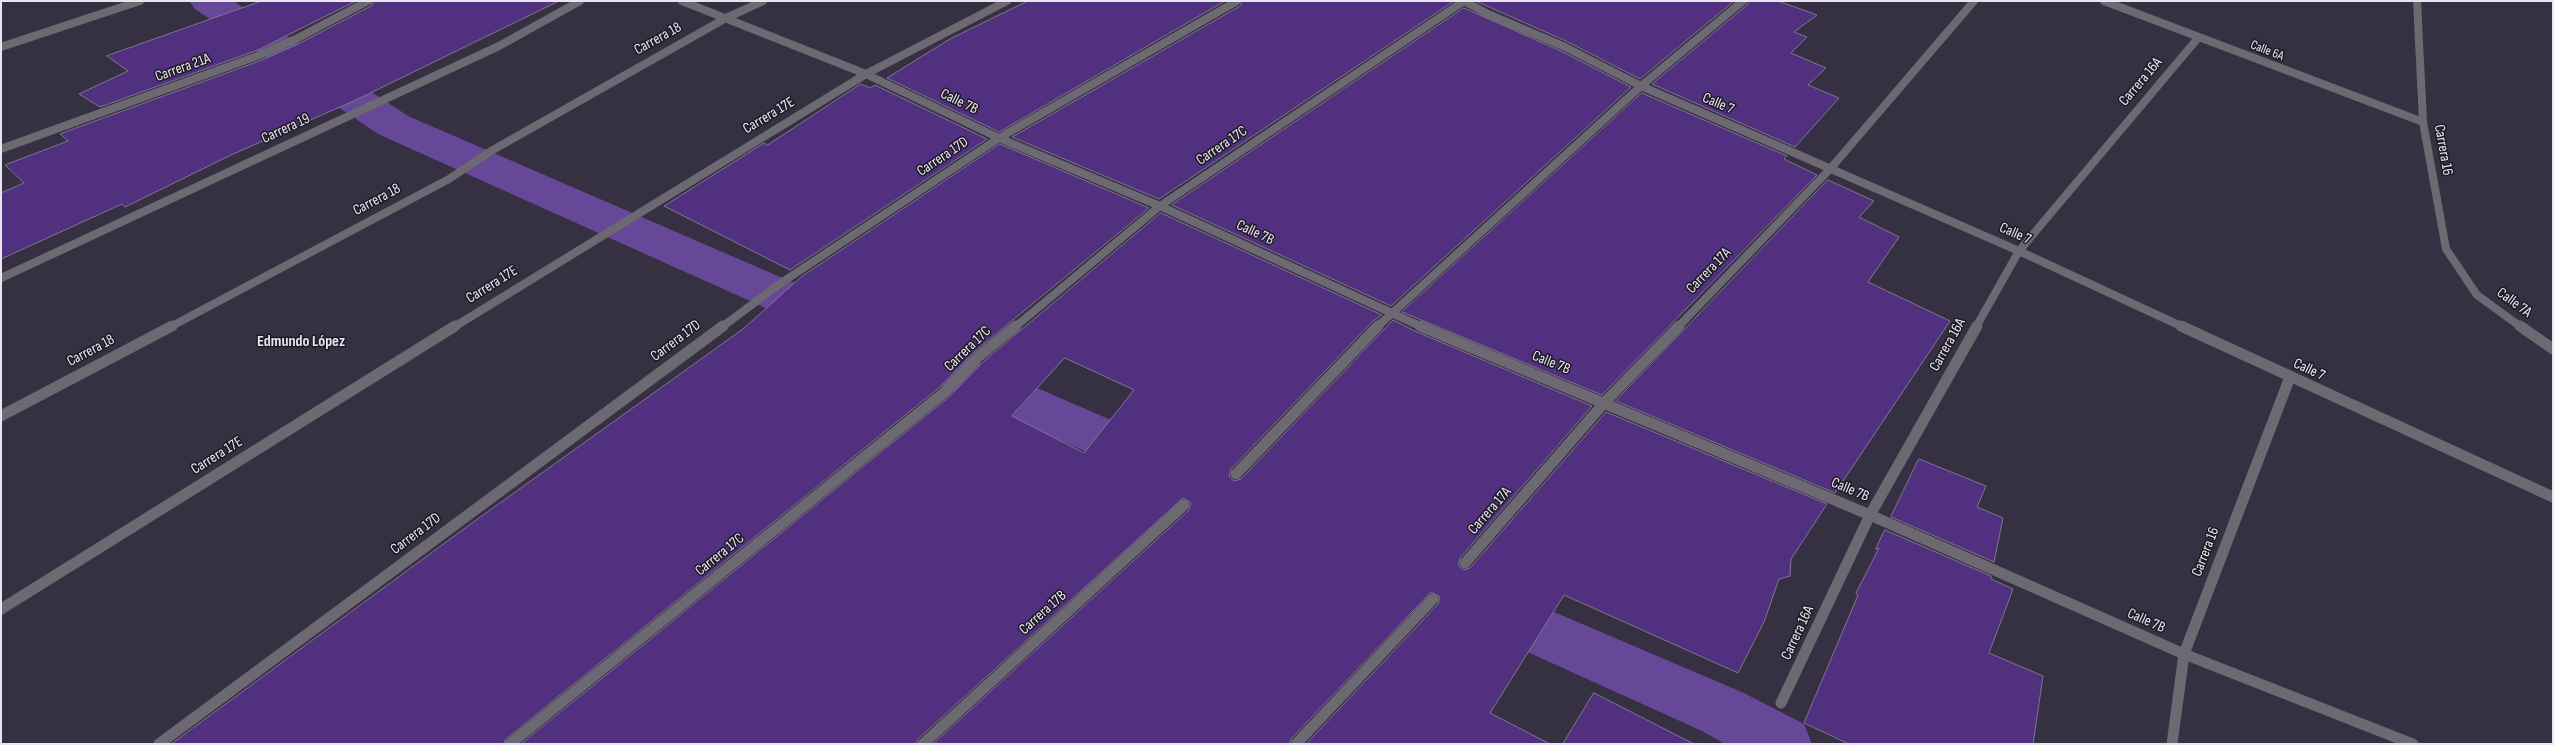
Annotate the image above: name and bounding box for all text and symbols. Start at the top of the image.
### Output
street label: Carrera 18 [631,19,685,59]
street label: Calle 6A [2248,38,2286,64]
street label: Carrera 21A [153,50,213,86]
street label: Carrera 16A [2116,54,2166,110]
street label: Calle 7B [937,85,981,119]
street label: Calle 7 [1699,89,1737,119]
street label: Carrera 17E [740,94,798,138]
street label: Carrera 19 [259,110,313,148]
street label: Carrera 17C [1193,122,1251,170]
street label: Carrera 16 [2430,123,2456,177]
street label: Carrera 17D [914,133,972,181]
street label: Carrera 18 [350,180,404,220]
street label: Calle 7B [1233,216,1277,250]
street label: Calle 7 [1996,219,2034,249]
street label: Carrera 17A [1683,244,1735,298]
street label: Carrera 17E [463,262,521,308]
street label: Calle 7A [2493,284,2535,322]
street label: Carrera 16A [1926,315,1970,375]
street label: Carrera 17D [647,316,705,366]
street label: Carrera 17C [941,322,995,376]
street label: Carrera 18 [64,331,118,371]
district label: Edmundo López [257,332,345,352]
street label: Calle 7B [1529,347,1573,379]
street label: Calle 7 [2290,355,2328,385]
street label: Carrera 17E [188,433,246,479]
street label: Calle 7B [1828,474,1872,506]
street label: Carrera 17A [1465,484,1515,538]
street label: Carrera 17D [387,509,445,559]
street label: Carrera 16 [2188,525,2224,579]
street label: Carrera 17C [692,530,748,580]
street label: Carrera 17B [1016,587,1070,639]
street label: Carrera 16A [1778,603,1818,663]
street label: Calle 7B [2124,605,2168,637]

